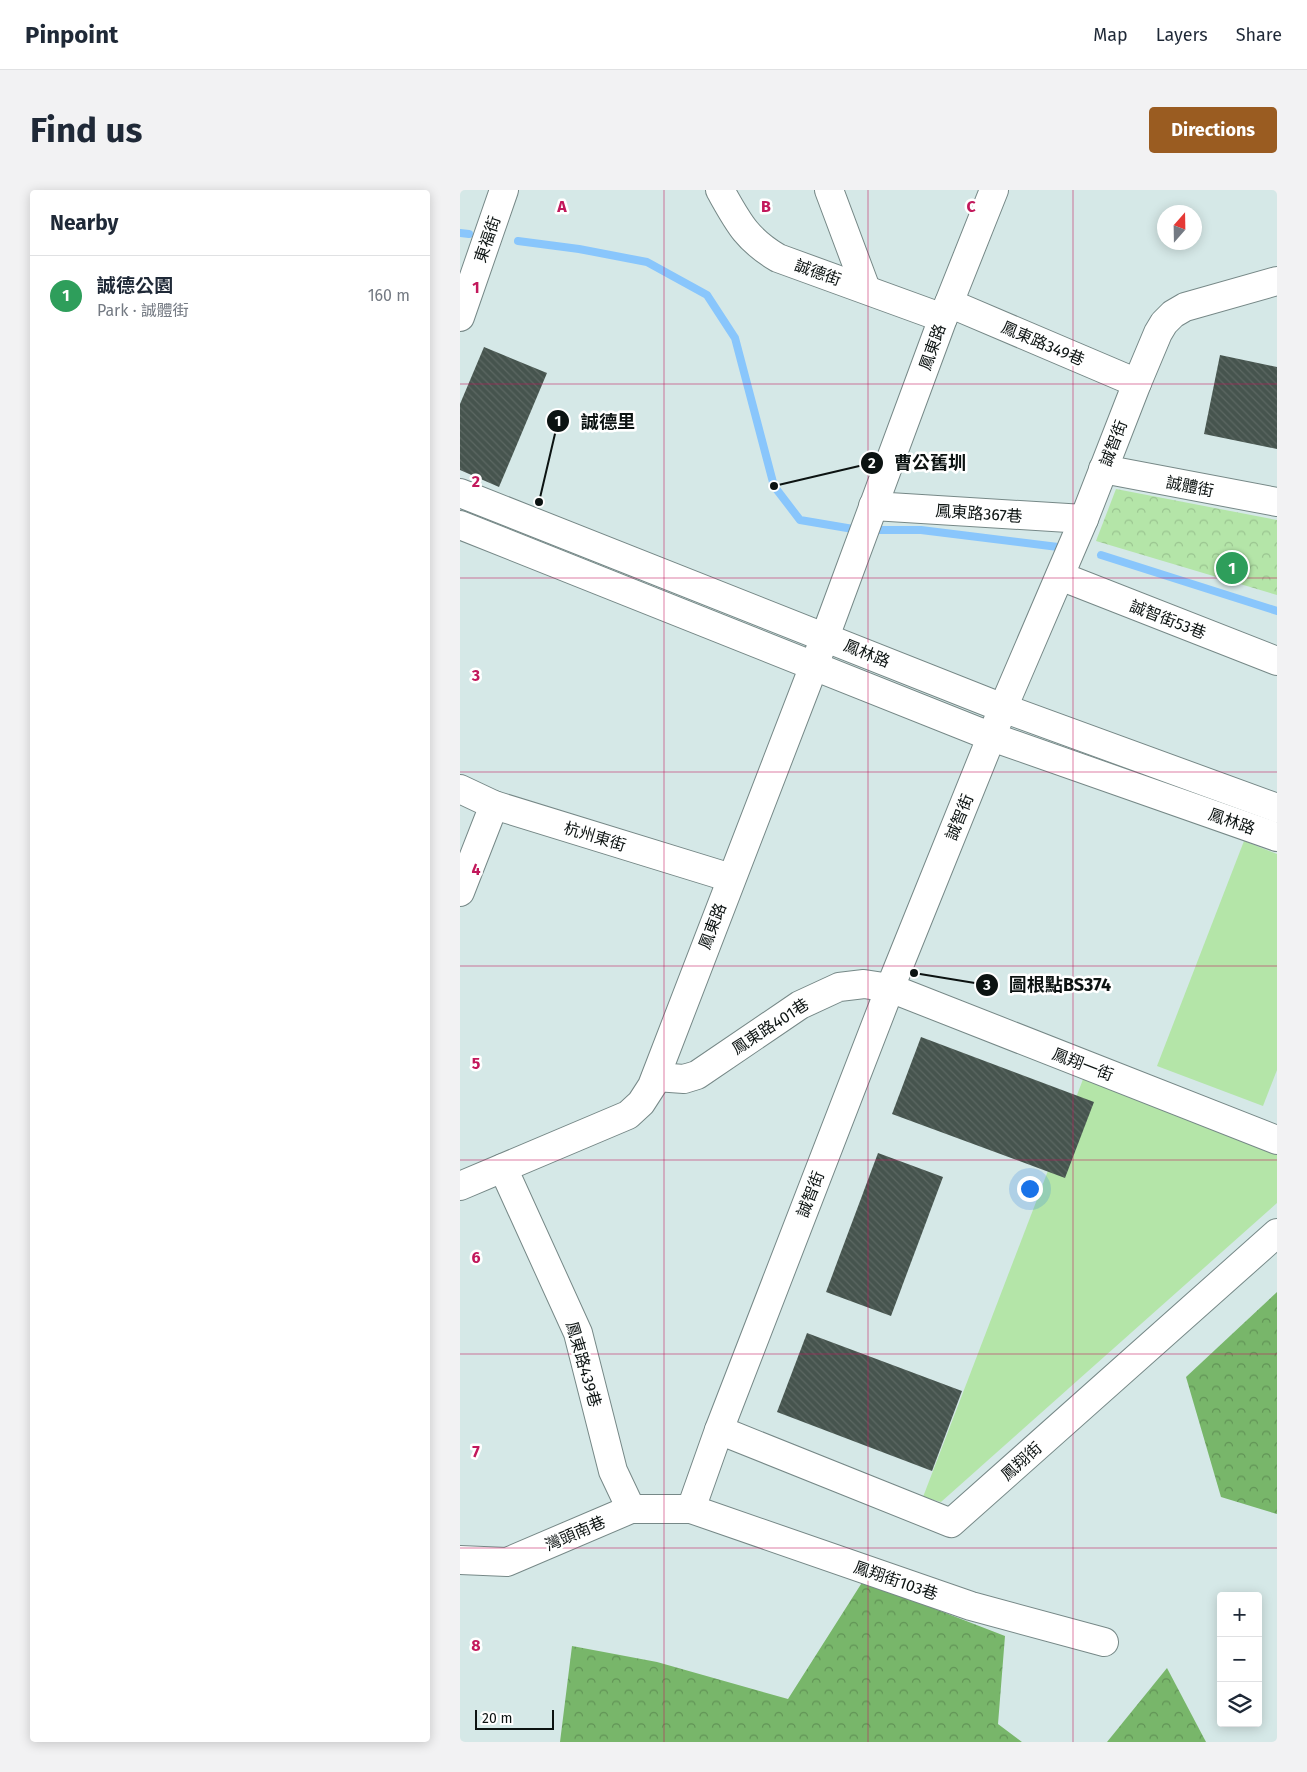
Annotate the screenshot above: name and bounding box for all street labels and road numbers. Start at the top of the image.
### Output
street label: 東福街 [471,213,504,265]
street label: 誠德街 [792,255,844,290]
street label: 鳳東路349巷 [998,317,1087,369]
street label: 鳳東路 [915,321,950,373]
street label: 誠智街 [1096,417,1131,469]
street label: 誠體街 [1165,473,1215,500]
street label: 鳳東路367巷 [935,501,1023,526]
street label: 誠智街53巷 [1127,596,1209,643]
street label: 鳳林路 [841,636,893,671]
street label: 誠智街 [942,791,977,843]
street label: 鳳林路 [1206,805,1258,838]
street label: 杭州東街 [561,818,628,855]
street label: 鳳東路 [695,900,730,952]
street label: 鳳東路401巷 [728,994,812,1058]
street label: 鳳翔一街 [1050,1044,1116,1085]
street label: 誠智街 [793,1168,828,1220]
street label: 鳳東路439巷 [562,1319,605,1409]
street label: 鳳翔街 [997,1438,1046,1484]
street label: 灣頭南巷 [542,1512,608,1555]
street label: 鳳翔街103巷 [851,1557,940,1604]

